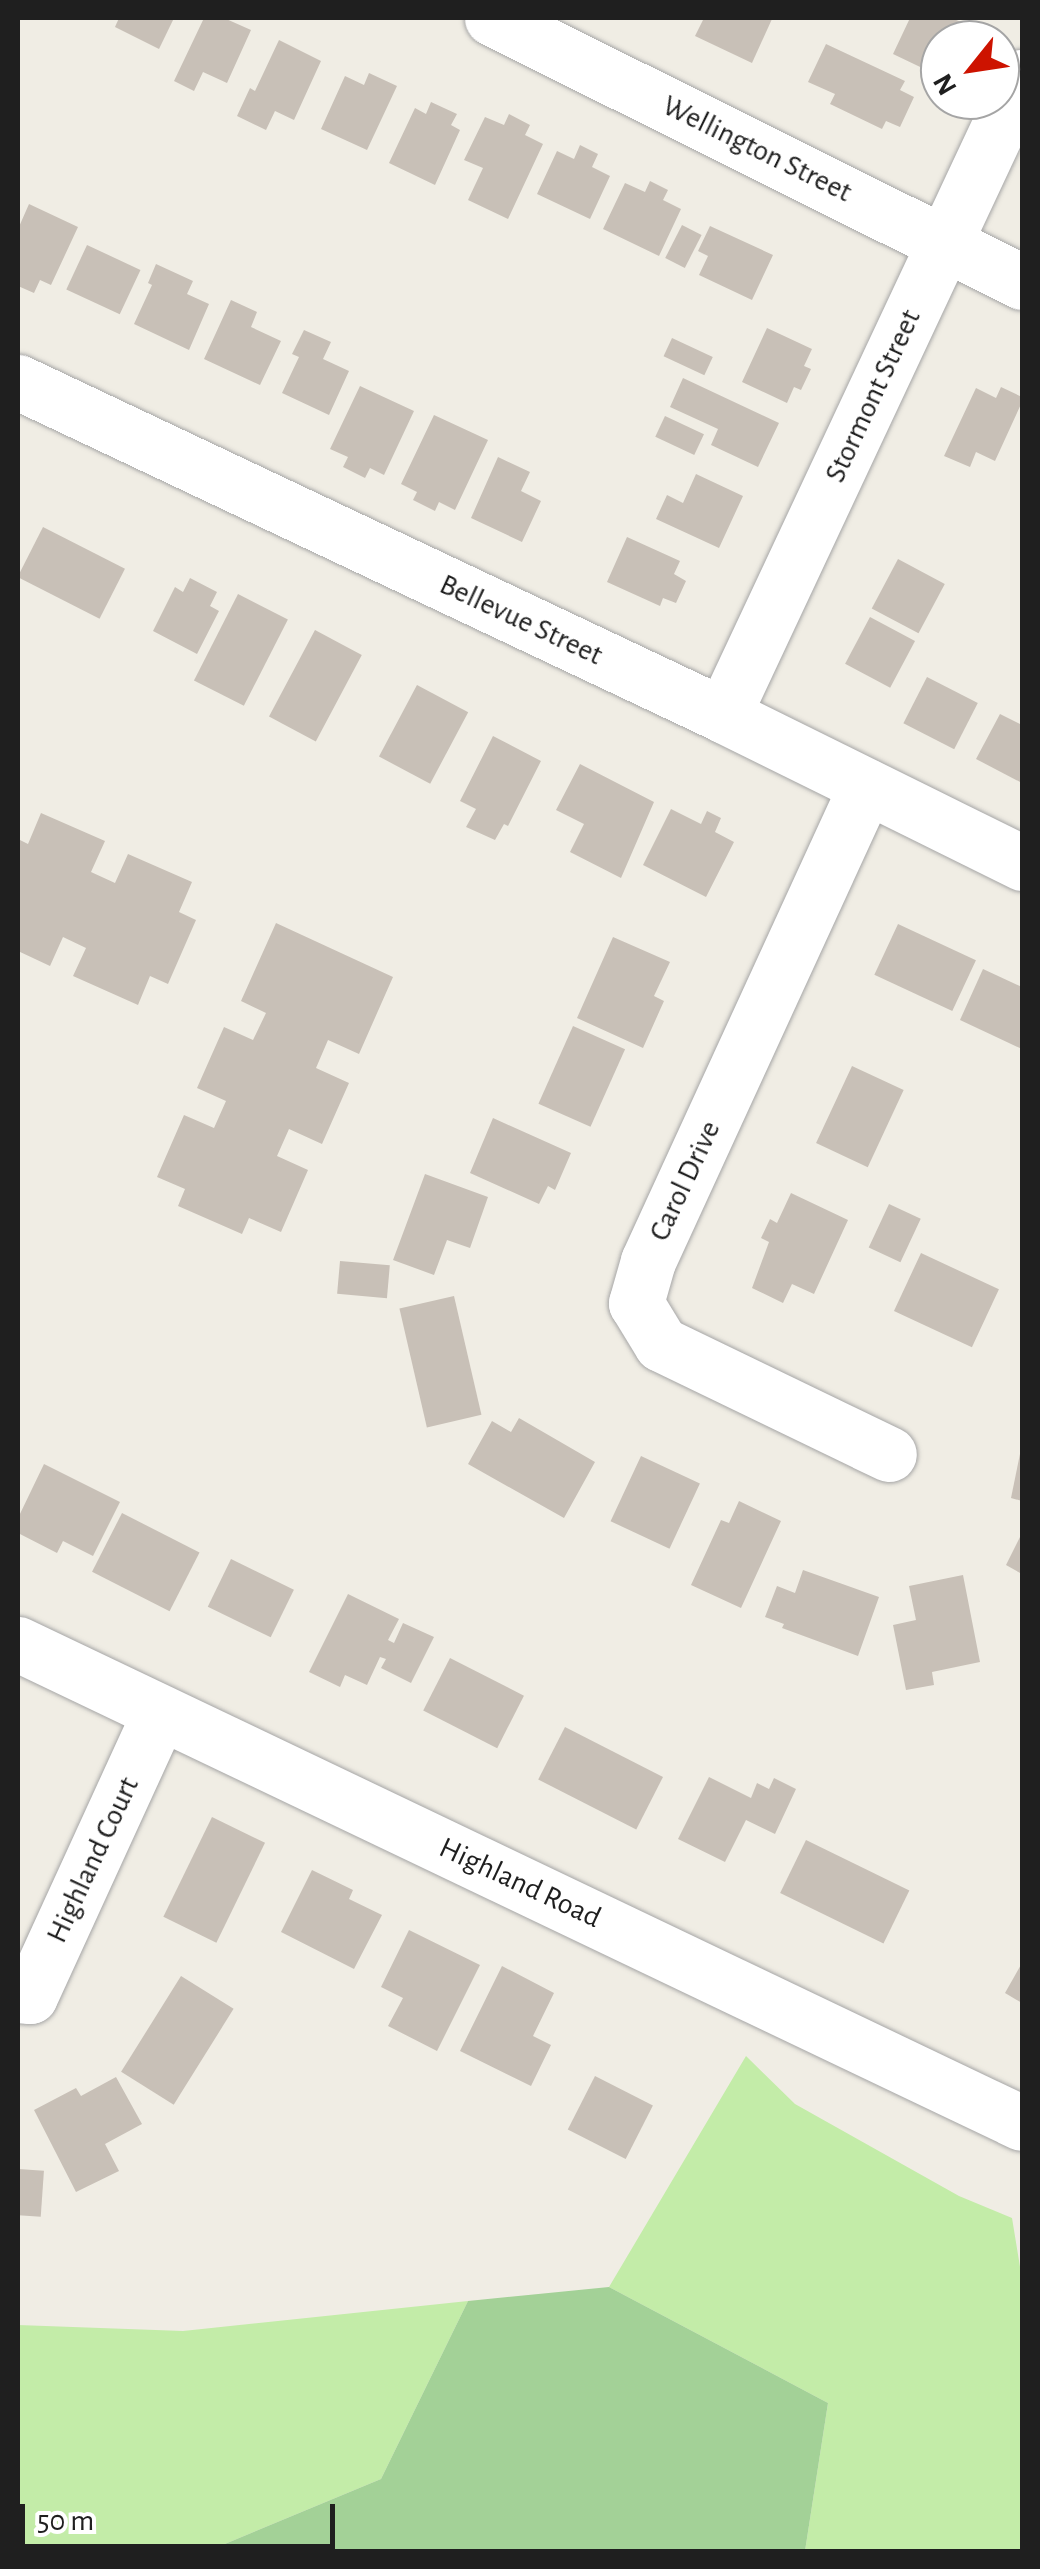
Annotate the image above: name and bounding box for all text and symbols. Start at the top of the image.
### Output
north arrow [920,20,1020,120]
text: N [929,69,963,99]
street label: Wellington Street [656,88,858,210]
street label: Stormont Street [817,304,929,488]
street label: Bellevue Street [434,567,608,673]
street label: Carol Drive [642,1115,728,1247]
street label: Highland Court [39,1771,147,1949]
street label: Highland Road [433,1830,607,1936]
scale bar [25,2484,340,2546]
text: 50 m [37,2506,94,2536]

